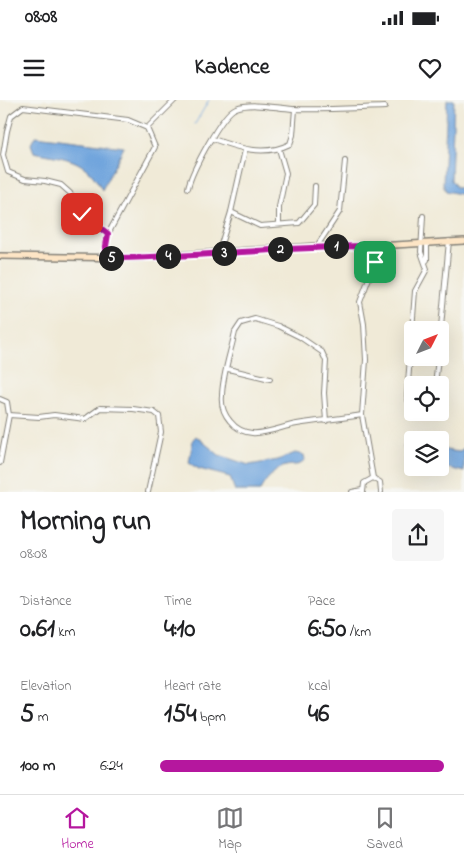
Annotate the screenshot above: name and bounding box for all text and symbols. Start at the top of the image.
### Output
text: 08:08 [25,4,57,31]
text: Kadence [194,52,270,84]
icon: menu [20,54,48,82]
icon: heart [416,54,444,82]
pin [61,193,103,235]
icon: check [68,200,96,228]
pin: 1 [324,234,348,258]
pin: 2 [268,236,292,262]
text: 1 [334,236,339,257]
text: 2 [277,239,284,260]
pin: 3 [212,240,236,266]
pin [354,241,396,283]
text: 3 [222,243,227,264]
pin: 4 [156,244,180,268]
pin: 5 [98,246,124,270]
text: 4 [166,246,171,267]
text: 5 [107,248,116,269]
icon: arrive [361,248,389,276]
north arrow [404,321,449,366]
map controls [404,321,449,476]
button: locate [404,376,449,421]
button: layers [404,431,449,476]
text: Morning run [20,502,151,543]
button: share [392,509,444,561]
text: 08:08 [20,542,47,566]
text: Distance [20,591,72,612]
text: Time [164,591,192,612]
text: Pace [308,591,335,612]
text: 0.61 [20,612,55,648]
text: 4:10 [164,612,195,648]
text: 6:50 [308,612,346,648]
text: km [55,622,75,643]
text: /km [346,622,371,643]
text: Elevation [20,676,71,697]
text: Heart rate [164,676,221,697]
text: kcal [308,676,330,697]
text: 5 [20,697,34,733]
text: 154 [164,697,197,733]
text: 46 [308,697,329,733]
text: m [34,707,49,728]
text: bpm [197,707,226,728]
text: 100 m [20,754,55,778]
text: 6:24 [100,754,123,778]
tab: Home [61,804,94,855]
tab: Map [216,804,244,855]
tab: Saved [366,804,403,855]

